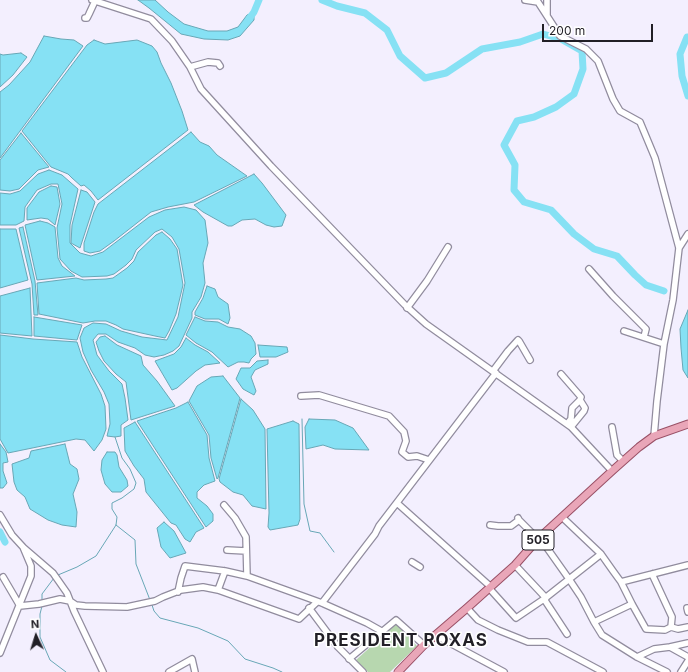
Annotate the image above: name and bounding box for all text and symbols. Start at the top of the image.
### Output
scale bar [544,16,655,42]
text: 200 m [549,23,585,38]
road number: 505 [522,530,554,550]
north arrow [16,616,56,656]
text: N [30,617,40,631]
district label: PRESIDENT ROXAS [314,631,488,651]

